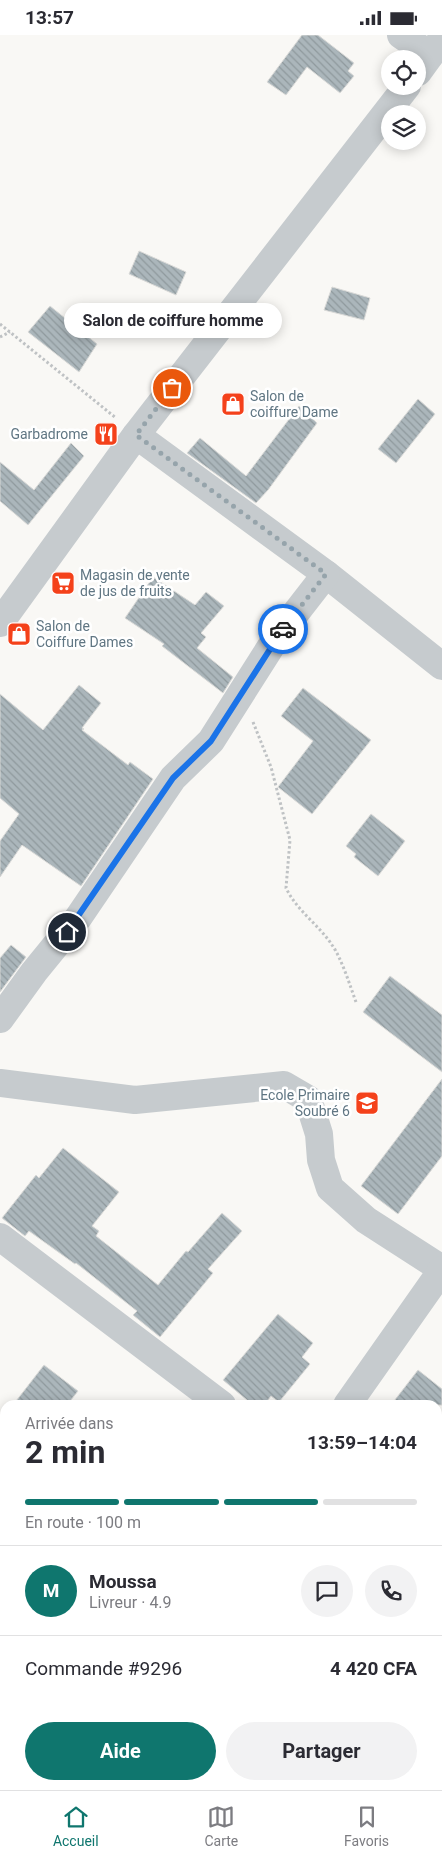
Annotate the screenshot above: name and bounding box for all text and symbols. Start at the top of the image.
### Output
text: 13:57 [25,6,74,29]
map controls [381,50,426,150]
button: locate [381,50,426,95]
button: layers [381,105,426,150]
callout: Salon de coiffure homme [63,303,281,338]
text: Salon de coiffure homme [83,311,263,330]
pin [151,367,193,409]
icon: bag [158,374,186,402]
place label: Salon de coiffure Dame [250,388,338,420]
shop icon: Salon de coiffure Dame [220,391,246,417]
restaurant icon: Garbadrome [93,421,119,447]
place label: Garbadrome [10,426,88,442]
place label: Magasin de vente de jus de fruits [80,567,190,599]
supermarket icon: Magasin de vente de jus de fruits [50,570,76,596]
courier [258,604,308,654]
icon: car [269,615,297,643]
place label: Salon de Coiffure Dames [36,618,133,650]
shop icon: Salon de Coiffure Dames [6,621,32,647]
pin [46,911,88,953]
icon: home [53,918,81,946]
place label: Ecole Primaire Soubré 6 [260,1087,350,1119]
school or university icon: Ecole Primaire Soubré 6 [354,1090,380,1116]
text: Arrivée dans [25,1414,114,1433]
text: 13:59–14:04 [307,1431,417,1454]
text: 2 min [25,1433,105,1471]
text: En route · 100 m [25,1513,141,1532]
button: chat [301,1565,353,1617]
button: phone [365,1565,417,1617]
text: Moussa [89,1570,157,1593]
text: M [43,1579,59,1602]
text: Livreur · 4.9 [89,1593,172,1612]
text: Commande #9296 [25,1657,182,1680]
text: 4 420 CFA [330,1657,417,1680]
button: Aide [25,1722,216,1780]
button: Partager [226,1722,417,1780]
tab: Accueil [53,1803,99,1849]
tab: Carte [204,1803,238,1849]
tab: Favoris [344,1803,389,1849]

